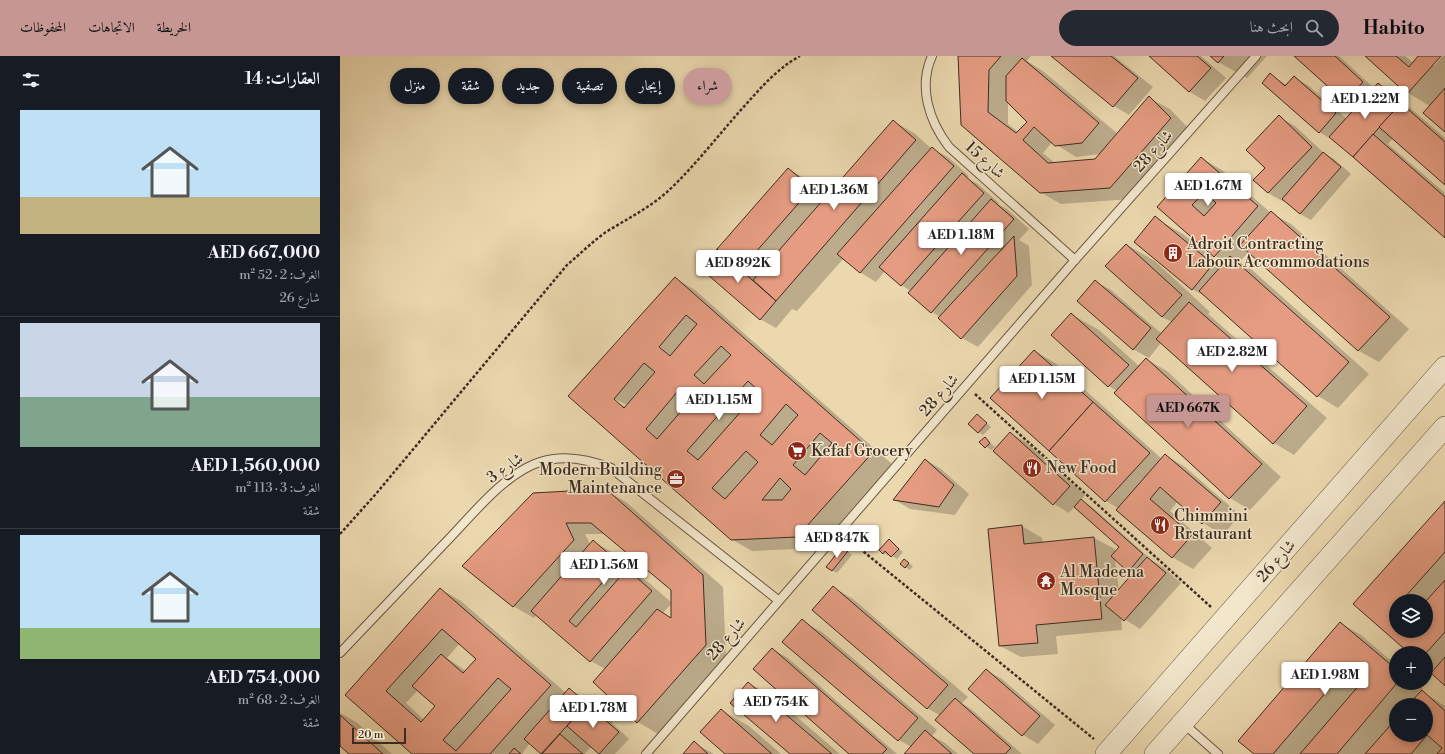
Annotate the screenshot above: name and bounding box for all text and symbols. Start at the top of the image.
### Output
search box [1059,10,1339,46]
text: Habito [1363,16,1425,40]
icon: search [1303,17,1325,39]
text: ابحث هنا [1250,18,1293,37]
text: المحفوظات [20,19,66,37]
text: الاتجاهات [88,19,135,37]
text: الخريطة [157,19,191,37]
text: العقارات: 14 [244,68,320,90]
chip: منزل [390,68,440,104]
chip: شقة [448,68,494,104]
chip: جديد [502,68,554,104]
chip: تصفية [562,68,617,104]
chip: إيجار [625,68,675,104]
chip: شراء [683,68,732,104]
icon: filters [20,69,42,91]
pin: AED 1.22M [1319,86,1411,120]
text: AED 1.22M [1330,91,1400,107]
street label: شارع 28 [1129,126,1179,178]
icon: home [134,136,206,208]
street label: شارع 15 [959,137,1009,185]
pin: AED 1.67M [1162,173,1254,207]
pin: AED 1.36M [788,177,880,211]
text: AED 1.67M [1174,178,1242,194]
text: AED 1.36M [800,182,868,198]
pin: AED 1.18M [915,222,1007,256]
text: AED 1.18M [927,227,995,243]
place label: Adroit Contracting Labour Accommodations [1186,234,1370,272]
text: AED 667,000 [208,242,320,264]
building icon: Adroit Contracting Labour Accommodations [1162,242,1184,264]
pin: AED 892K [697,250,779,284]
text: AED 892K [705,255,771,271]
text: الغرف: 2 · 52 m² [239,267,320,283]
text: شارع 26 [279,290,320,306]
pin: AED 2.82M [1186,339,1278,373]
text: AED 2.82M [1197,344,1267,360]
icon: home [134,349,206,421]
pin: AED 1.15M [996,366,1088,400]
street label: شارع 28 [915,370,965,422]
text: AED 1.15M [1008,371,1076,387]
pin: AED 1.15M [673,387,765,421]
text: AED 1.15M [685,392,753,408]
pin: AED 667K [1147,395,1229,429]
text: AED 667K [1156,400,1220,416]
supermarket icon: Kefaf Grocery [786,440,808,462]
place label: Kefaf Grocery [811,441,913,461]
street label: شارع 3 [483,448,529,490]
text: AED 1,560,000 [190,455,320,477]
restaurant icon: New Food [1021,457,1043,479]
place label: New Food [1046,458,1117,478]
place label: Modern Building Maintenance [539,460,663,498]
office icon: Modern Building Maintenance [665,468,687,490]
text: الغرف: 3 · 113 m² [235,480,320,496]
text: شقة [303,503,320,519]
place label: Chimmini Rrstaurant [1174,506,1253,544]
restaurant icon: Chimmini Rrstaurant [1149,514,1171,536]
pin: AED 847K [796,525,878,559]
text: AED 847K [804,530,870,546]
street label: شارع 26 [1252,536,1302,588]
pin: AED 1.56M [558,552,650,586]
text: AED 1.56M [569,557,639,573]
icon: home [134,561,206,633]
place label: Al Madeena Mosque [1059,562,1145,600]
temple icon: Al Madeena Mosque [1035,570,1057,592]
map controls [1389,594,1433,742]
button: layers [1389,594,1433,638]
street label: شارع 28 [702,614,752,666]
button: + [1389,646,1433,690]
pin: AED 1.98M [1279,662,1371,696]
text: AED 754,000 [206,667,320,689]
text: AED 1.98M [1290,667,1360,683]
pin: AED 754K [735,689,817,723]
text: الغرف: 2 · 68 m² [238,692,320,708]
text: AED 754K [743,694,809,710]
pin: AED 1.78M [547,695,639,729]
button: − [1389,698,1433,742]
text: AED 1.78M [559,700,627,716]
text: شقة [303,715,320,731]
scale bar [352,726,406,745]
text: 20 m [358,728,383,742]

